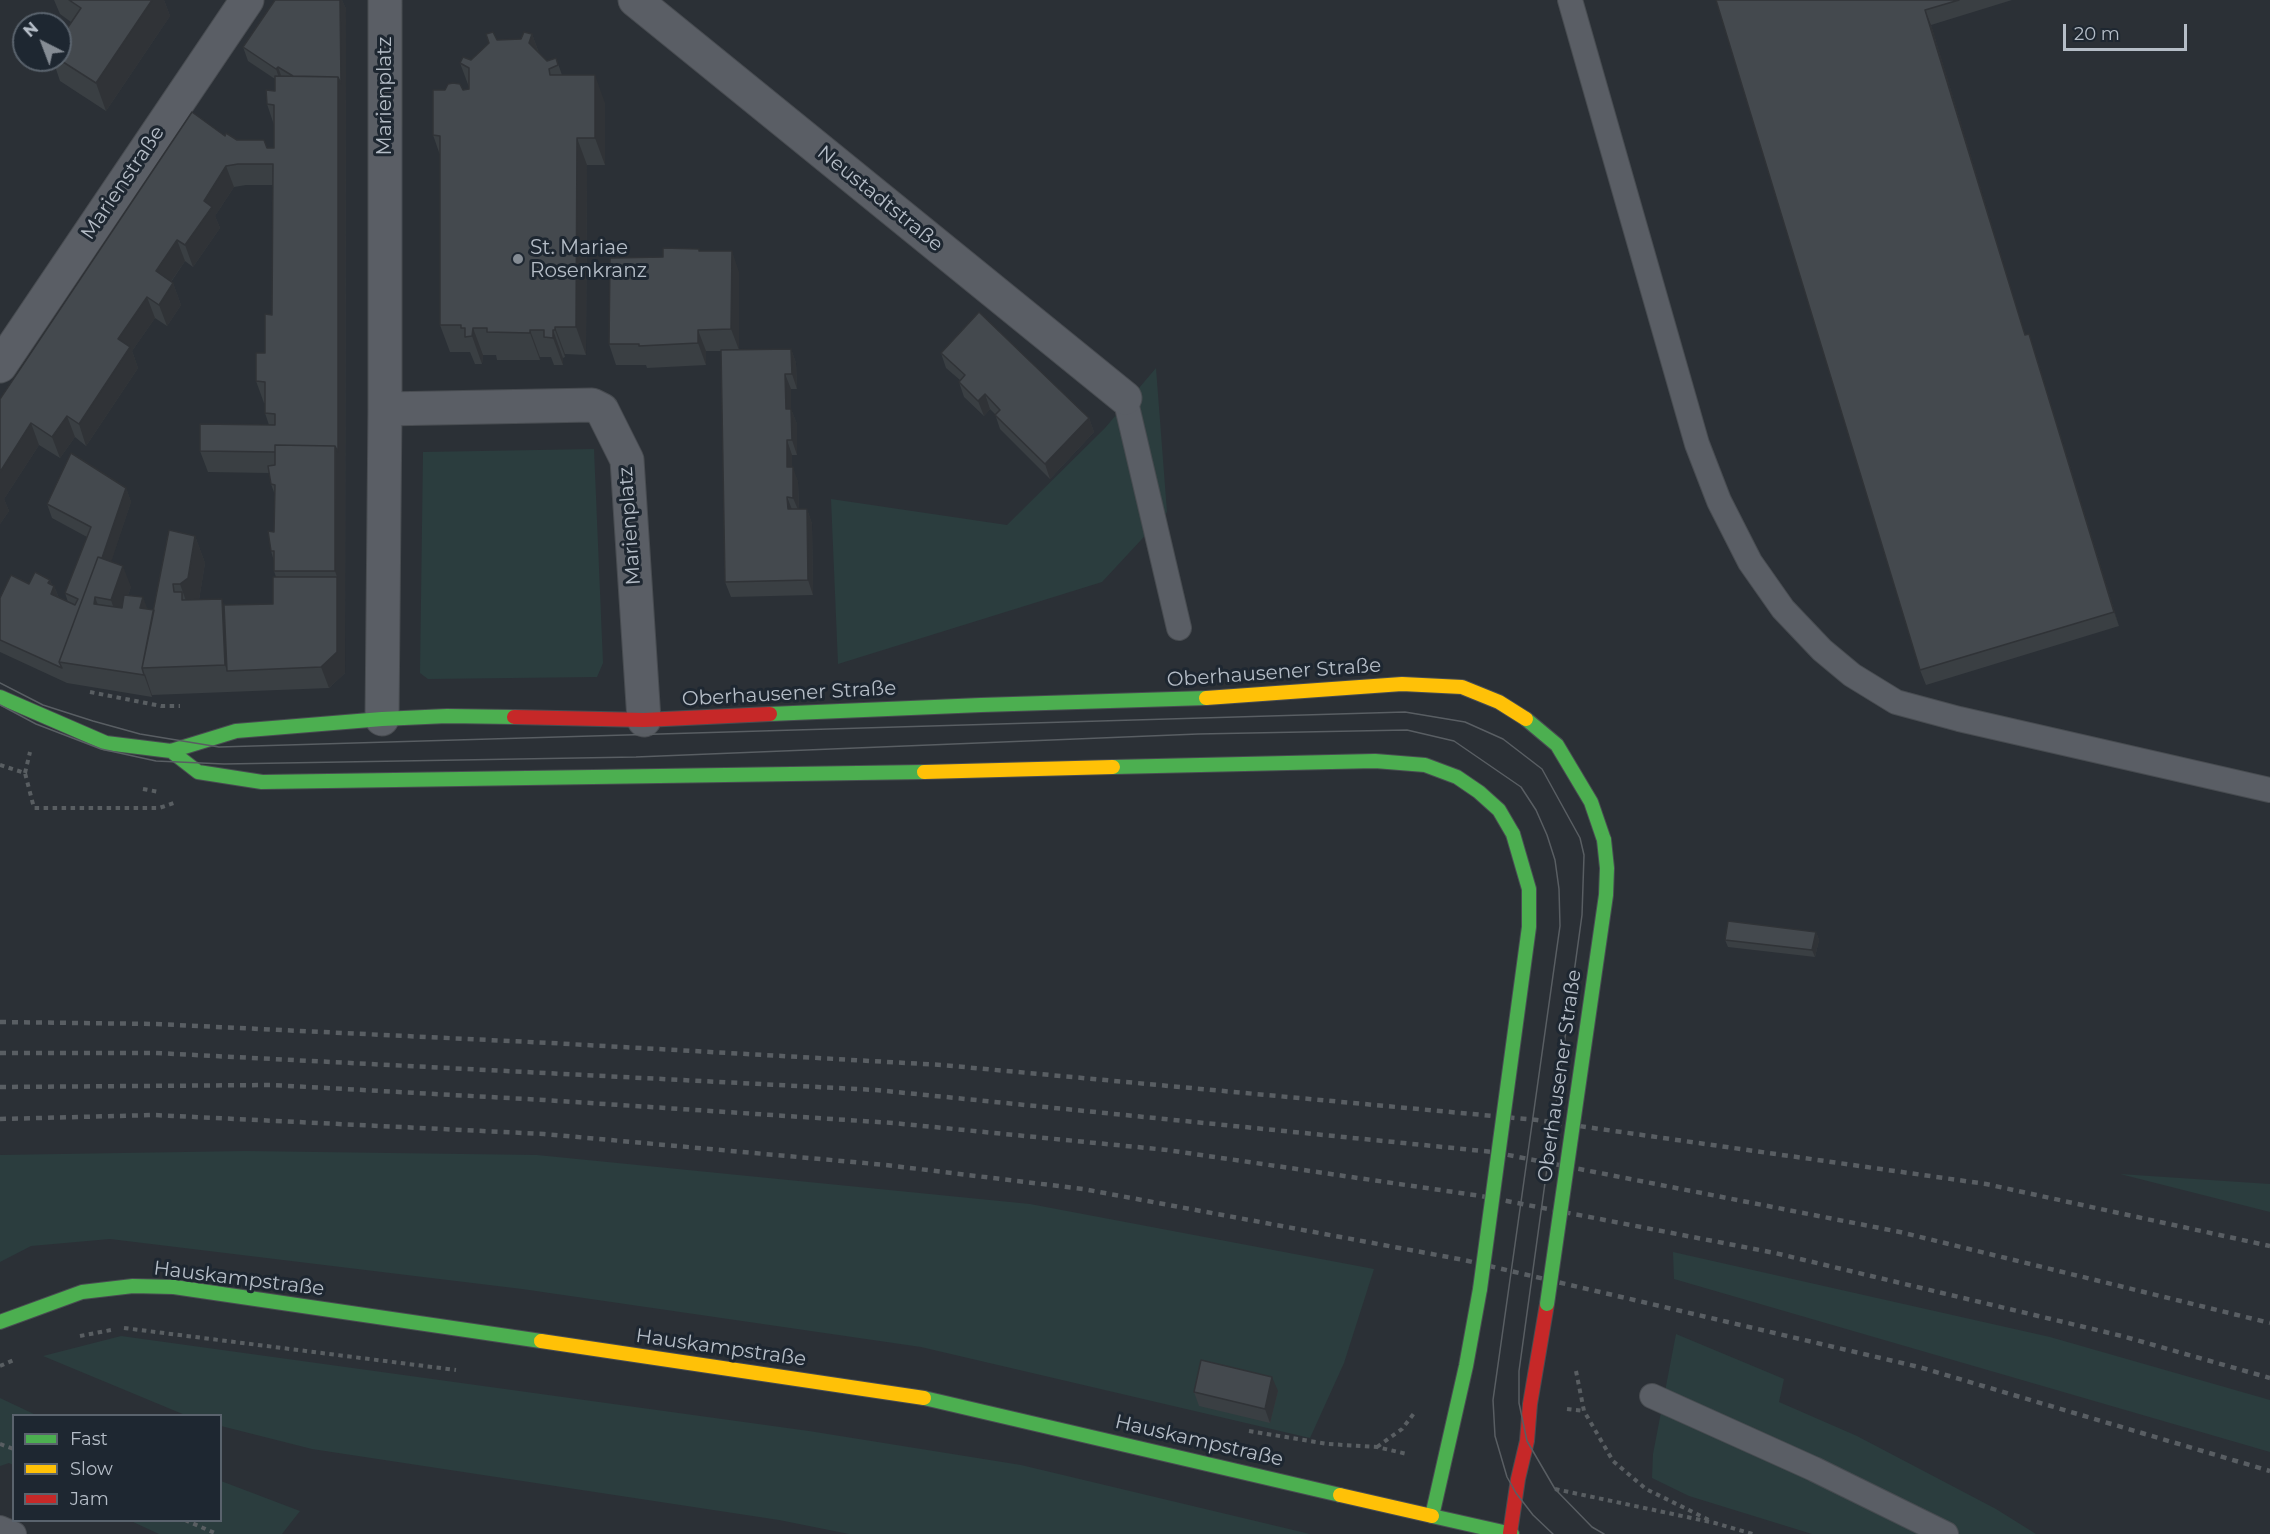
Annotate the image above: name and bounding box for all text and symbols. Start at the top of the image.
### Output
north arrow [12,12,72,72]
scale bar [2066,12,2190,50]
text: N [20,18,42,41]
text: 20 m [2074,23,2120,45]
street label: Marienplatz [373,37,397,155]
street label: Marienstraße [76,122,170,244]
street label: Neustadtstraße [812,141,948,257]
place label: St. Mariae Rosenkranz [530,236,647,283]
marker: St. Mariae Rosenkranz [511,252,525,266]
street label: Marienplatz [614,466,646,586]
street label: Oberhausener Straße [1166,654,1382,692]
street label: Oberhausener Straße [681,676,897,712]
street label: Oberhausener Straße [1533,968,1587,1184]
street label: Hauskampstraße [152,1257,326,1301]
street label: Hauskampstraße [634,1324,808,1372]
street label: Hauskampstraße [1113,1410,1285,1472]
legend [12,1414,222,1522]
text: Fast [70,1428,108,1450]
text: Slow [70,1458,113,1480]
text: Jam [70,1488,109,1510]

